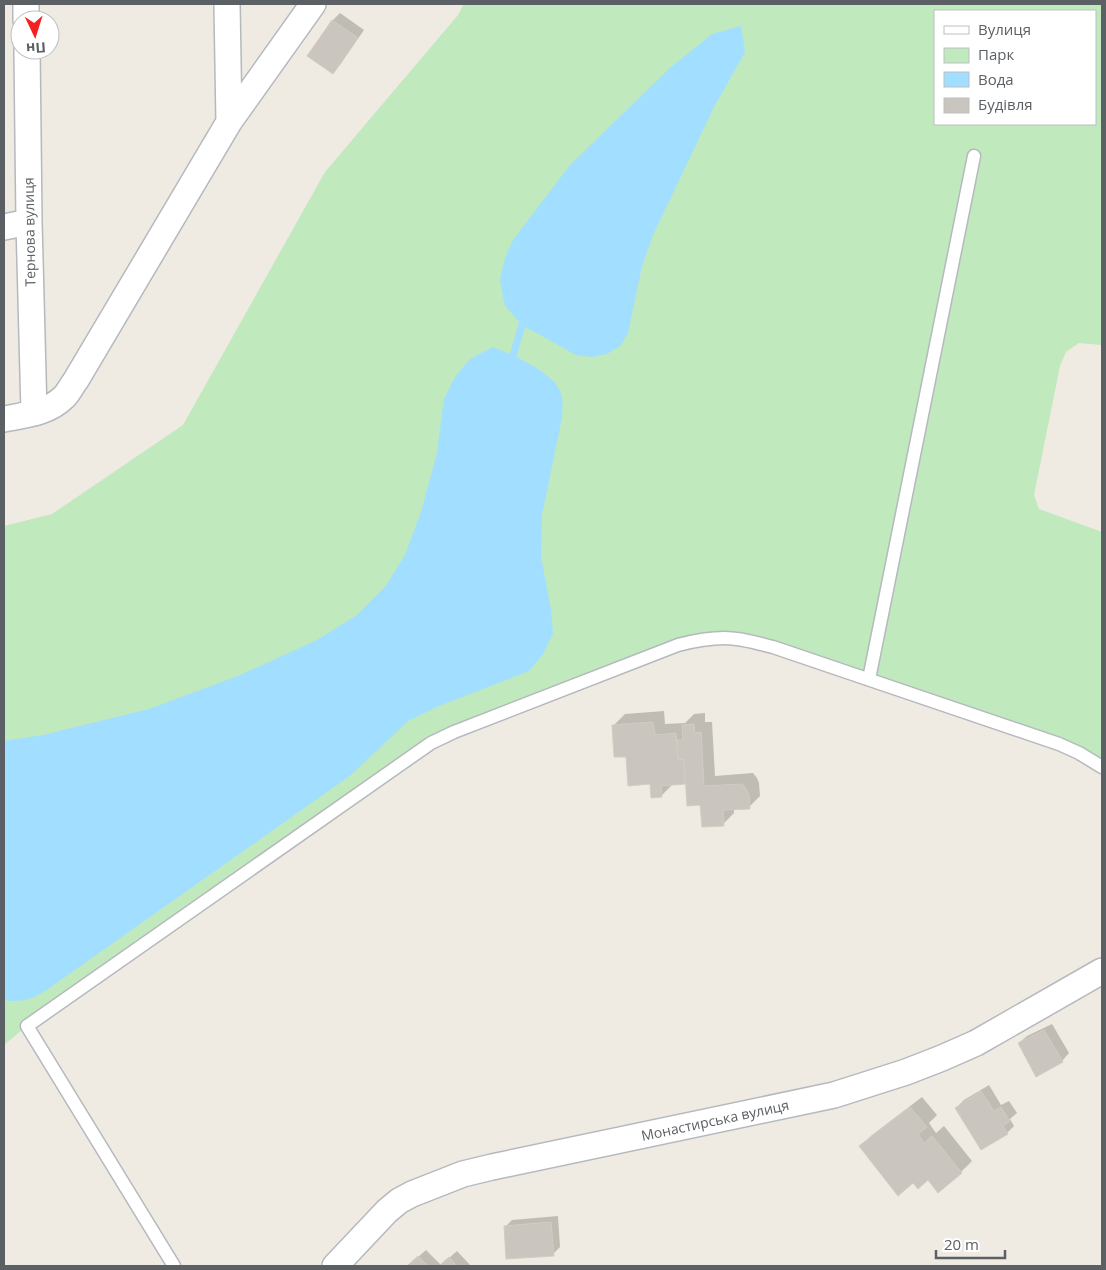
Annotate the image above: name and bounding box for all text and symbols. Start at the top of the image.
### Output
north arrow [10,10,60,60]
legend [934,10,1096,125]
text: Вулиця [978,19,1031,39]
text: Пн [25,38,46,59]
text: Парк [978,44,1014,64]
text: Вода [978,69,1014,89]
text: Будівля [978,94,1033,114]
street label: Тернова вулиця [19,177,39,287]
street label: Монастирська вулиця [639,1095,791,1145]
scale bar [936,1228,1005,1260]
text: 20 m [944,1234,979,1254]

